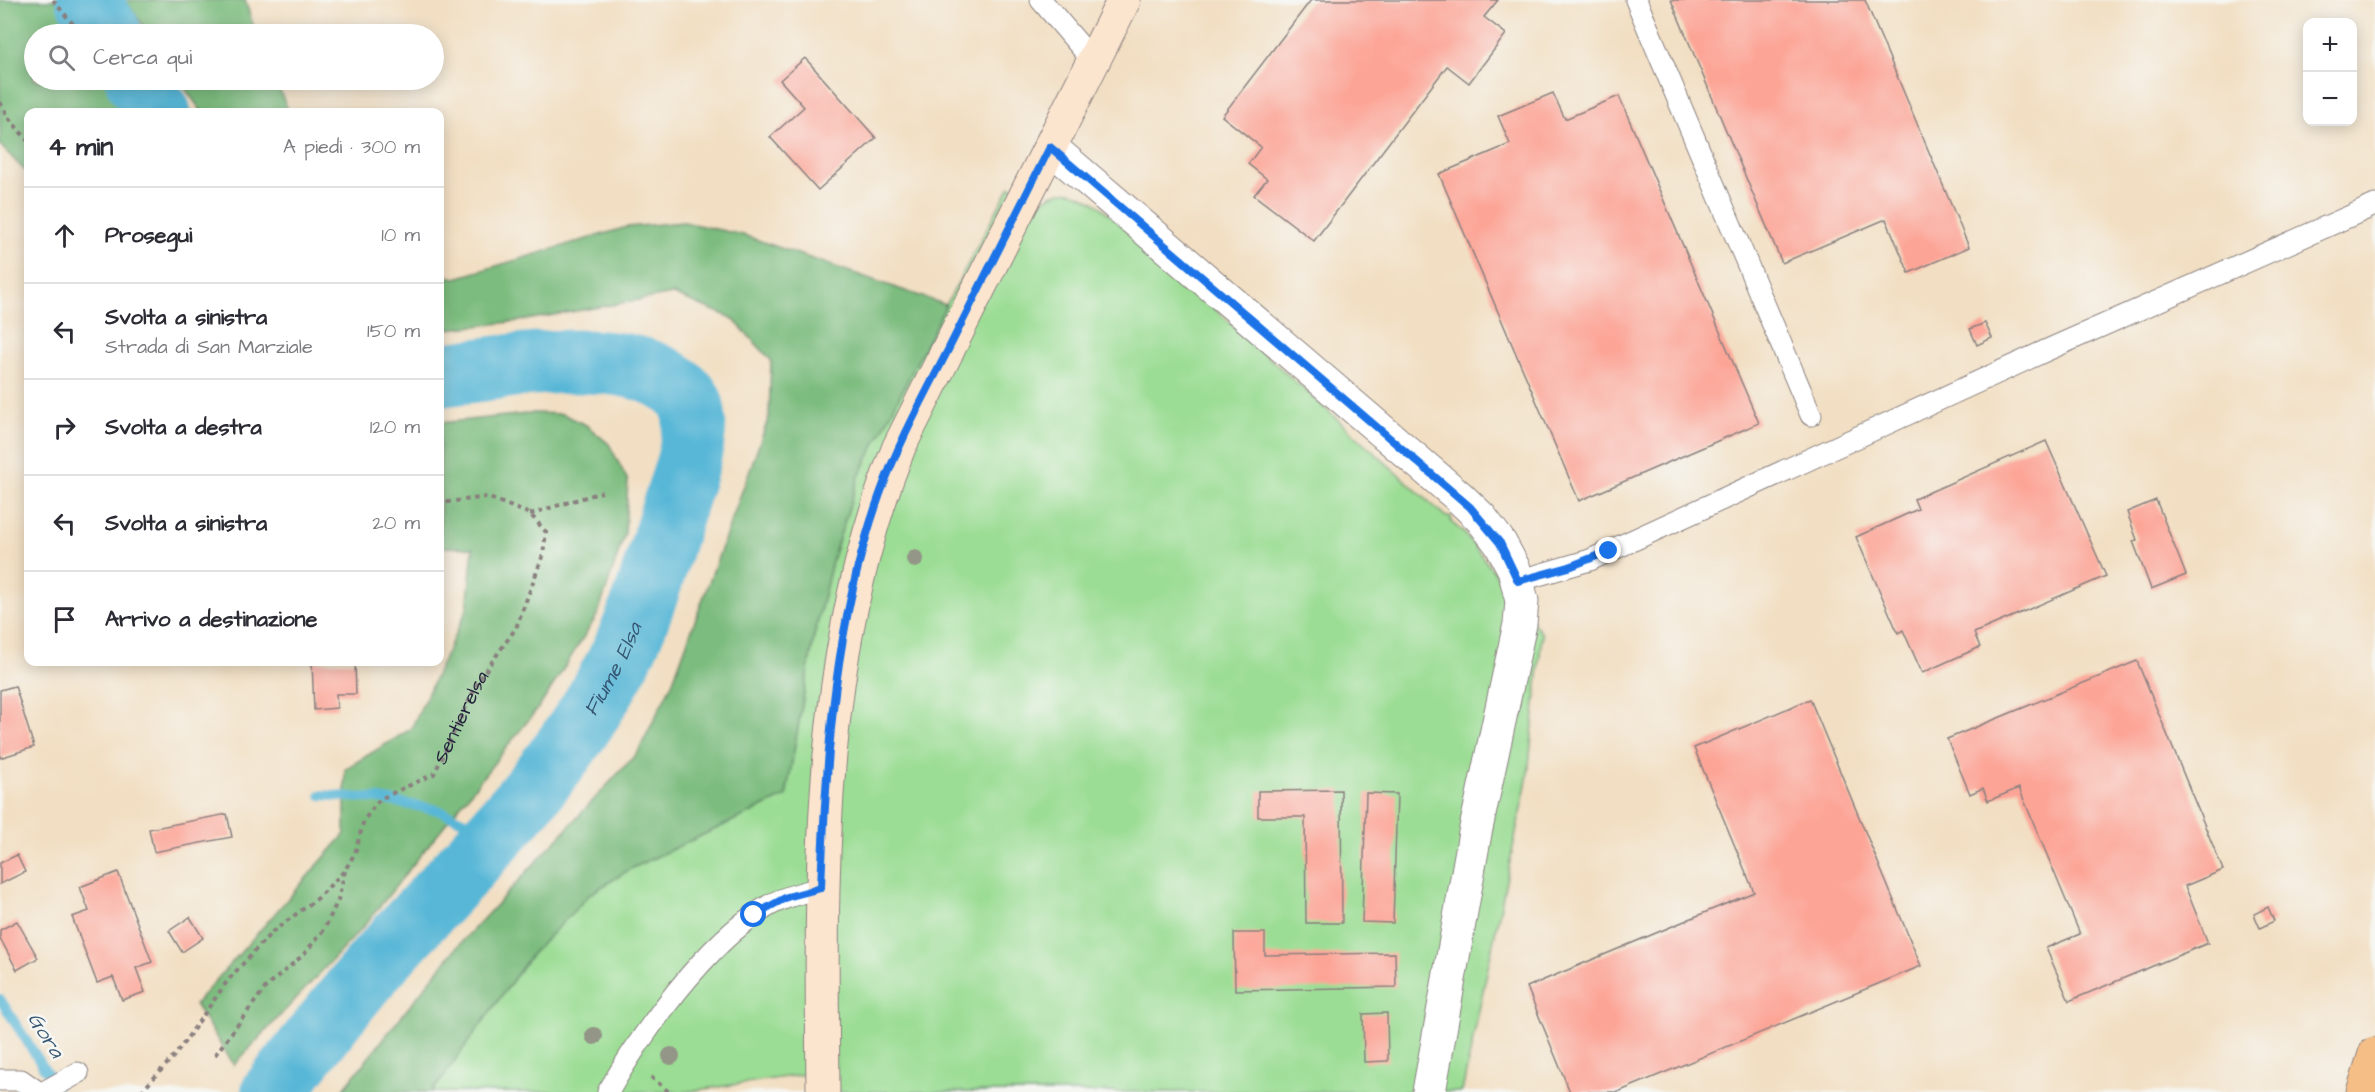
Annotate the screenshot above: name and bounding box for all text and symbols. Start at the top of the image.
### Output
map controls [2303,18,2357,126]
button: + [2303,18,2357,72]
search box [24,24,444,90]
icon: search [45,41,78,74]
text: Cerca qui [93,42,192,73]
button: − [2303,72,2357,126]
text: 4 min [48,129,113,165]
text: A piedi · 300 m [283,133,420,161]
icon: ahead [48,219,81,252]
text: Prosegui [105,220,192,251]
text: 10 m [381,221,420,249]
text: Svolta a sinistra [105,302,267,333]
icon: left [48,315,81,348]
text: 150 m [367,317,420,345]
text: Strada di San Marziale [105,333,313,361]
icon: right [48,411,81,444]
text: Svolta a destra [105,412,262,443]
text: 120 m [370,413,420,441]
icon: left [48,507,81,540]
text: Svolta a sinistra [105,508,267,539]
text: 20 m [372,509,420,537]
route end [1595,537,1621,563]
icon: arrive [48,603,81,636]
text: Arrivo a destinazione [105,604,317,635]
water label: Fiume Elsa [576,617,649,721]
street label: Sentierelsa [427,664,496,769]
route start [740,901,766,927]
water label: Gora [21,1007,72,1064]

